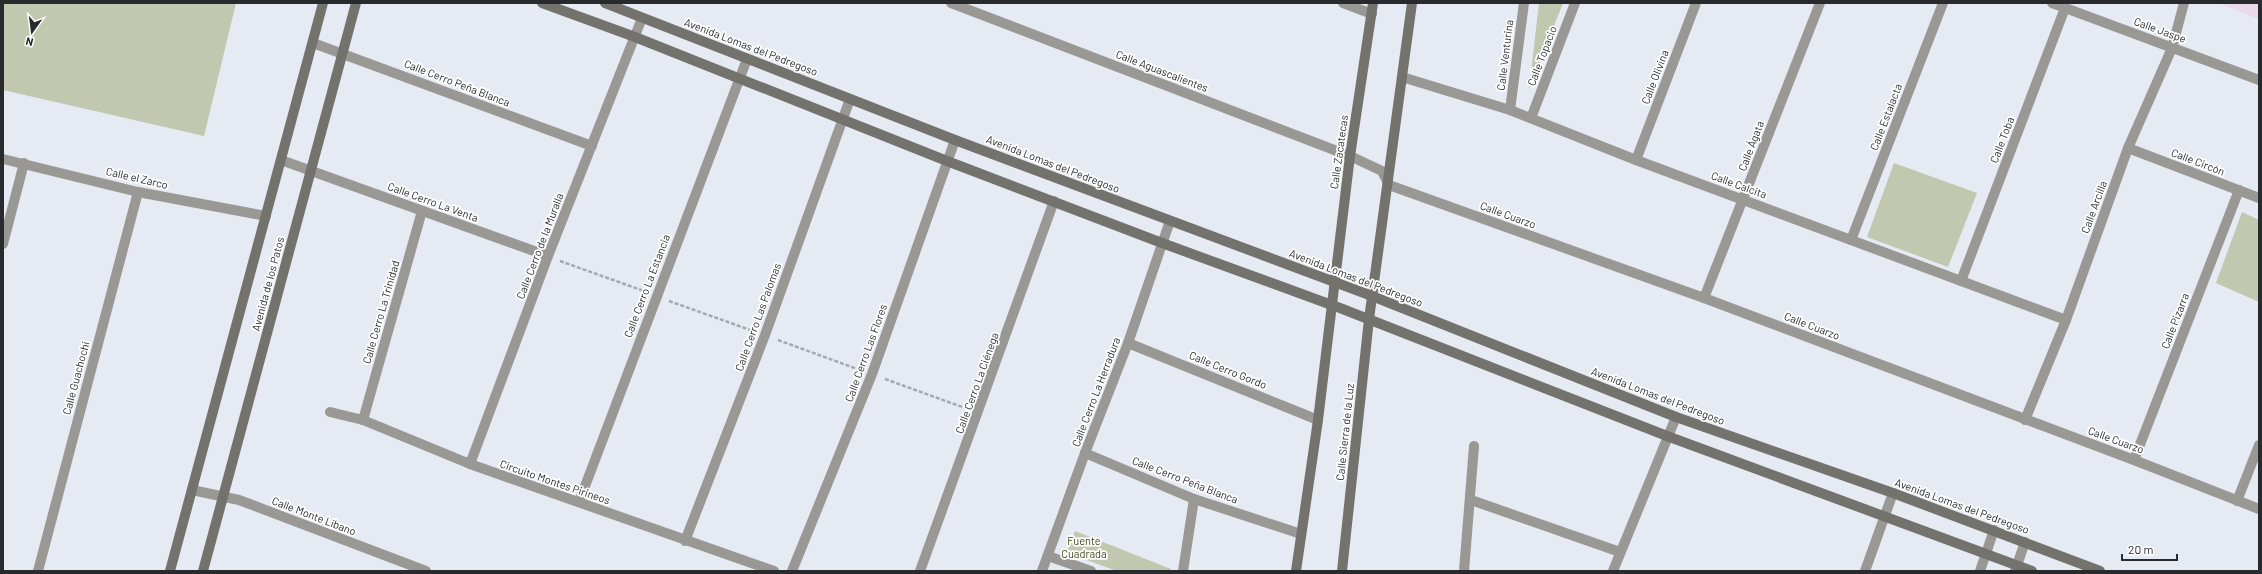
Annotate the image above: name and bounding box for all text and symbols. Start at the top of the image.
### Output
north arrow [12,12,52,52]
street label: Calle Jaspe [2132,14,2188,45]
street label: Avenida Lomas del Pedregoso [683,15,820,78]
street label: Calle Venturina [1494,19,1515,91]
street label: Calle Topacio [1524,24,1559,88]
text: N [24,35,35,49]
street label: Calle Aguascalientes [1114,47,1210,94]
street label: Calle Olivina [1638,48,1671,106]
street label: Calle Cerro Peña Blanca [402,56,512,109]
street label: Calle Estalacta [1867,82,1904,152]
street label: Calle Zacatecas [1327,114,1350,190]
street label: Calle Toba [1987,115,2016,165]
street label: Calle Ágata [1735,119,1766,173]
street label: Avenida Lomas del Pedregoso [985,132,1122,195]
street label: Calle Circón [2170,145,2227,178]
street label: Calle el Zarco [105,164,169,191]
street label: Calle Calcita [1710,168,1769,201]
street label: Calle Cerro La Venta [386,179,480,224]
street label: Calle Arcilla [2078,179,2109,235]
street label: Calle Cerro de la Muralla [513,191,566,301]
street label: Calle Cuarzo [1478,198,1538,231]
street label: Calle Cerro La Estancia [621,232,672,339]
street label: Avenida de los Patos [249,235,286,332]
street label: Avenida Lomas del Pedregoso [1288,246,1425,309]
street label: Calle Cerro La Trinidad [360,259,402,365]
street label: Calle Cerro Las Palomas [732,261,783,373]
street label: Calle Pizarra [2158,291,2191,351]
street label: Calle Cerro Las Flores [842,302,889,404]
street label: Calle Cuarzo [1783,309,1842,342]
street label: Calle Cerro La Ciénega [952,330,1001,435]
street label: Calle Cerro La Herradura [1069,335,1122,448]
street label: Calle Guachochi [59,339,92,416]
street label: Calle Cerro Gordo [1187,348,1269,391]
street label: Avenida Lomas del Pedregoso [1590,364,1727,427]
street label: Calle Sierra de la Luz [1333,383,1356,481]
street label: Calle Cuarzo [2086,423,2146,456]
street label: Calle Cerro Peña Blanca [1130,453,1240,506]
street label: Circuito Montes Pirineos [498,457,612,507]
street label: Avenida Lomas del Pedregoso [1893,475,2031,536]
street label: Calle Monte Líbano [270,494,358,538]
park label: Fuente Cuadrada [1061,534,1107,560]
scale bar [2122,536,2177,562]
text: 20 m [2128,542,2154,556]

